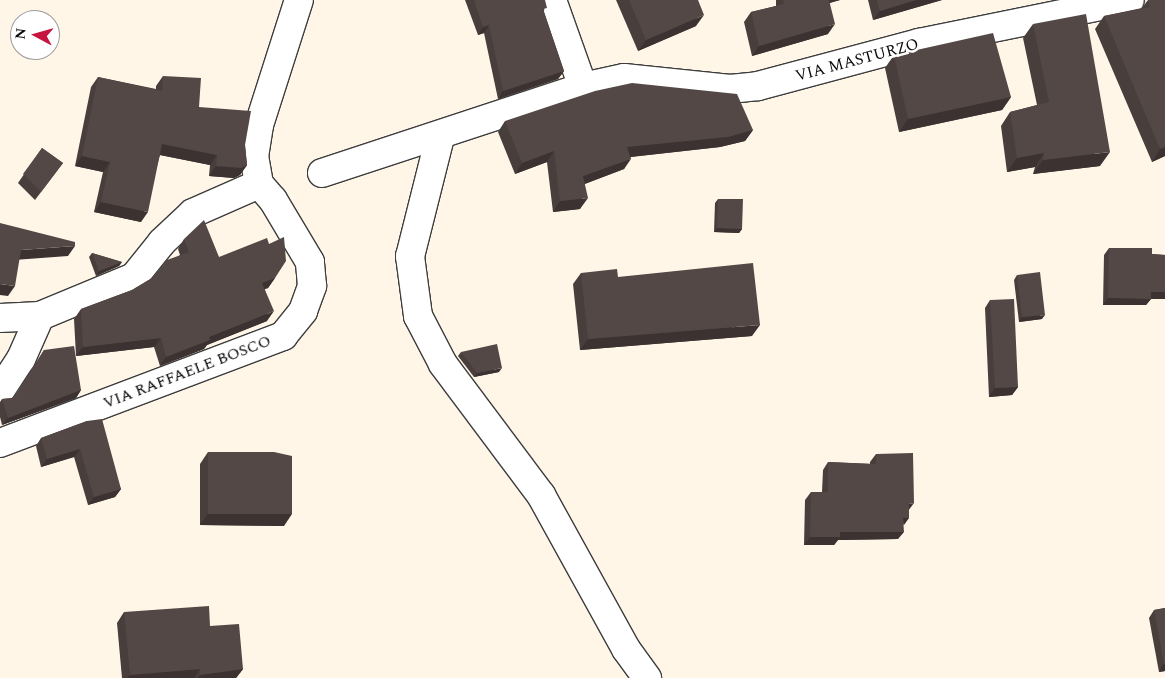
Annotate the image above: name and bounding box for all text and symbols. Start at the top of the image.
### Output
north arrow [10,10,60,60]
text: N [10,27,32,40]
street label: VIA MASTURZO [793,34,921,86]
street label: VIA RAFFAELE BOSCO [100,331,274,413]

